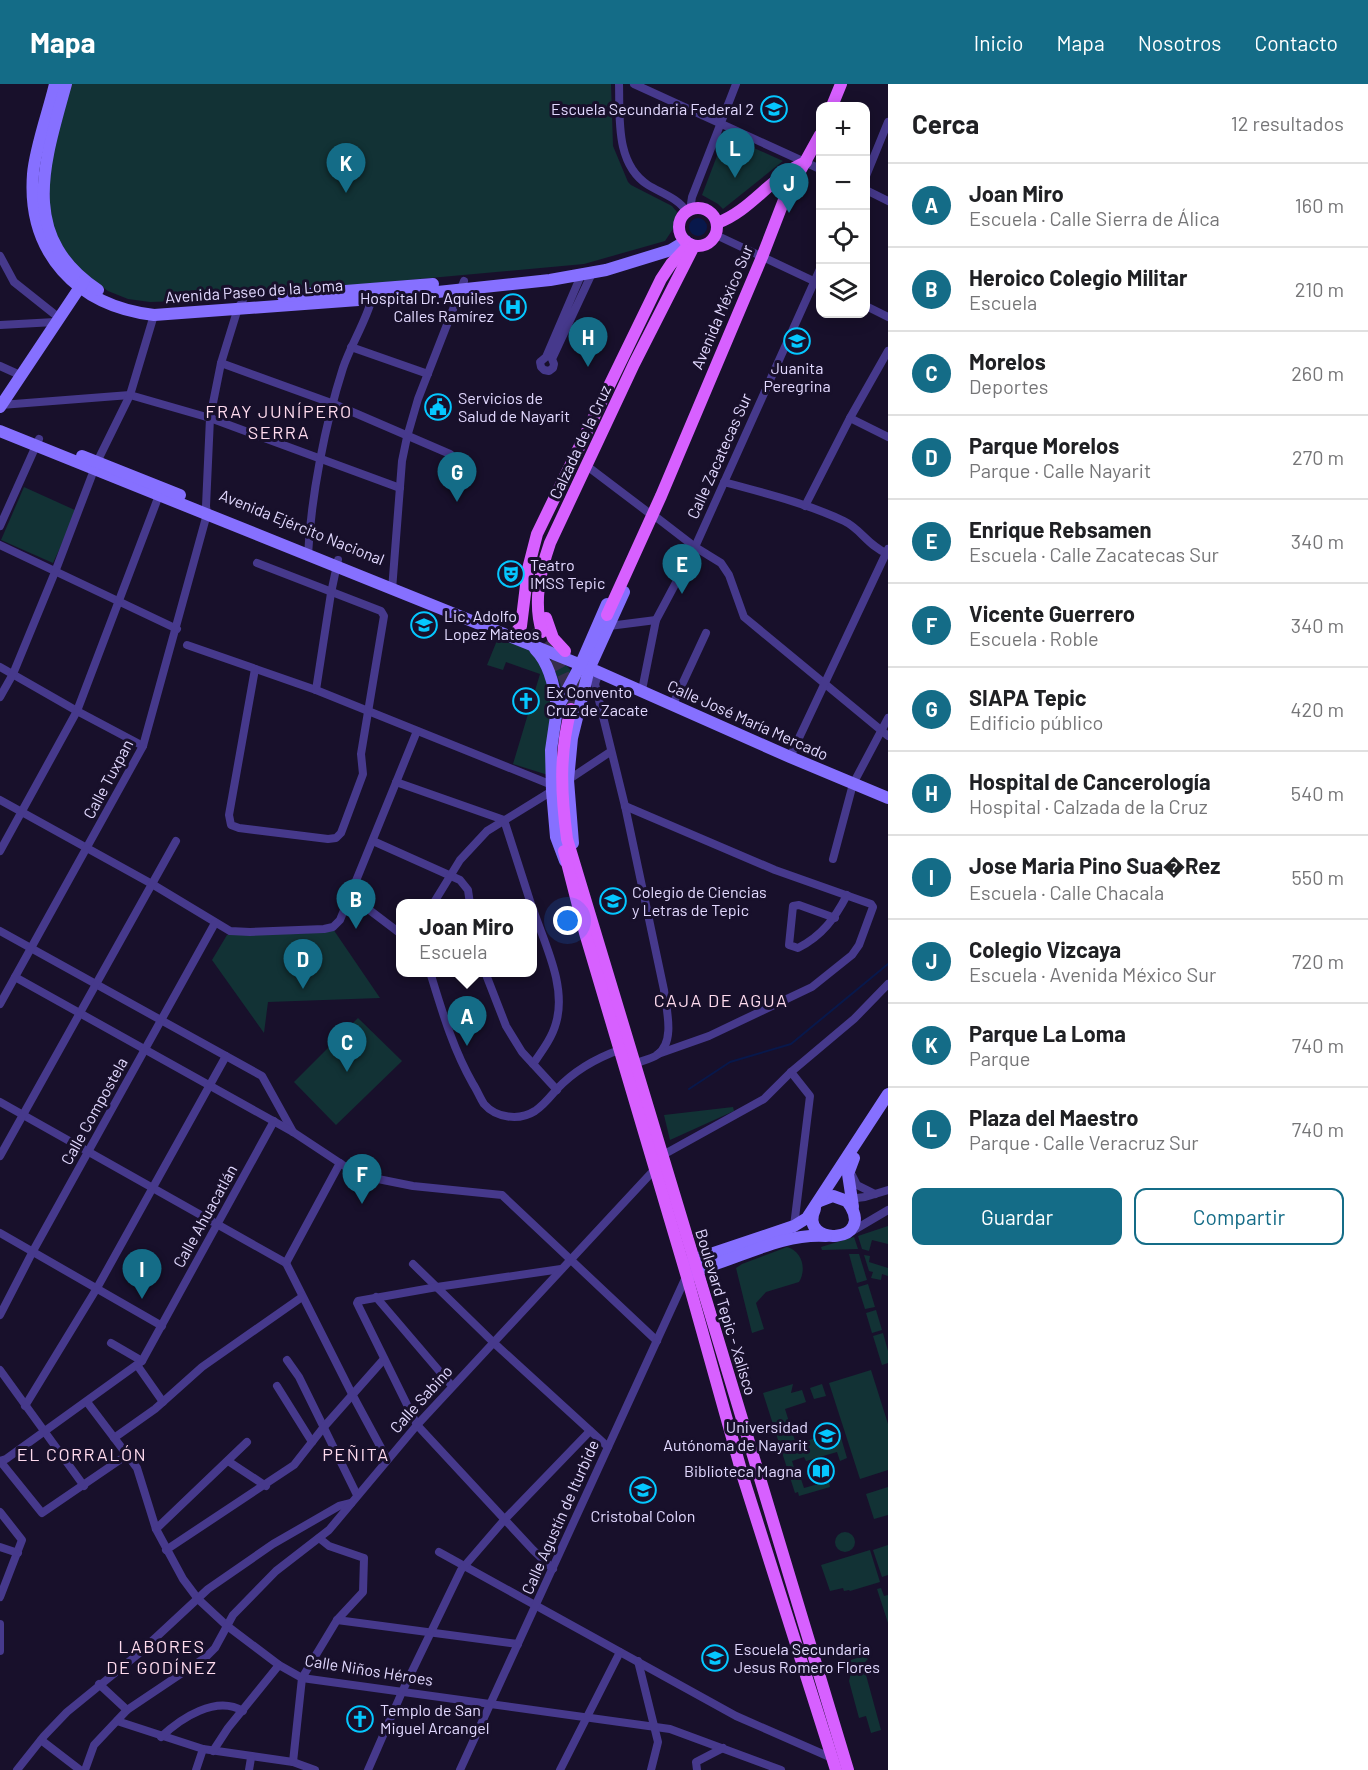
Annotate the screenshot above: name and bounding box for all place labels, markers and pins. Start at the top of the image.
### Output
school or university icon: Escuela Secundaria Federal 2 [759,94,789,124]
place label: Escuela Secundaria Federal 2 [551,99,754,118]
pin: L [716,128,754,178]
pin: K [326,144,366,193]
pin: J [770,164,808,213]
place label: Hospital Dr. Aquiles Calles Ramírez [360,288,494,325]
hospital icon: Hospital Dr. Aquiles Calles Ramírez [498,292,528,322]
pin: H [568,318,608,367]
school or university icon: Juanita Peregrina [782,326,812,356]
place label: Juanita Peregrina [763,358,831,395]
place label: Servicios de Salud de Nayarit [458,388,570,425]
public building icon: Servicios de Salud de Nayarit [423,392,453,422]
pin: G [438,452,476,502]
pin: E [662,544,702,594]
place label: Teatro IMSS Tepic [530,555,605,592]
theatre icon: Teatro IMSS Tepic [496,559,526,589]
place label: Lic. Adolfo Lopez Mateos [444,606,539,643]
school or university icon: Lic. Adolfo Lopez Mateos [409,610,439,640]
place label: Ex Convento Cruz de Zacate [546,682,648,719]
church icon: Ex Convento Cruz de Zacate [511,686,541,716]
pin: B [336,880,376,929]
place label: Colegio de Ciencias y Letras de Tepic [632,882,767,919]
school or university icon: Colegio de Ciencias y Letras de Tepic [598,886,628,916]
pin: D [284,940,322,989]
pin: A [448,996,486,1046]
pin: C [328,1022,366,1072]
pin: F [342,1154,382,1204]
pin: I [122,1250,162,1299]
place label: Universidad Autónoma de Nayarit [663,1417,808,1454]
school or university icon: Universidad Autónoma de Nayarit [812,1421,842,1451]
library icon: Biblioteca Magna [806,1456,836,1486]
place label: Biblioteca Magna [684,1461,802,1480]
school or university icon: Cristobal Colon [628,1475,658,1505]
place label: Cristobal Colon [591,1506,695,1525]
place label: Escuela Secundaria Jesus Romero Flores [734,1639,880,1676]
school or university icon: Escuela Secundaria Jesus Romero Flores [700,1643,730,1673]
place label: Templo de San Miguel Arcangel [380,1700,489,1737]
church icon: Templo de San Miguel Arcangel [345,1704,375,1734]

